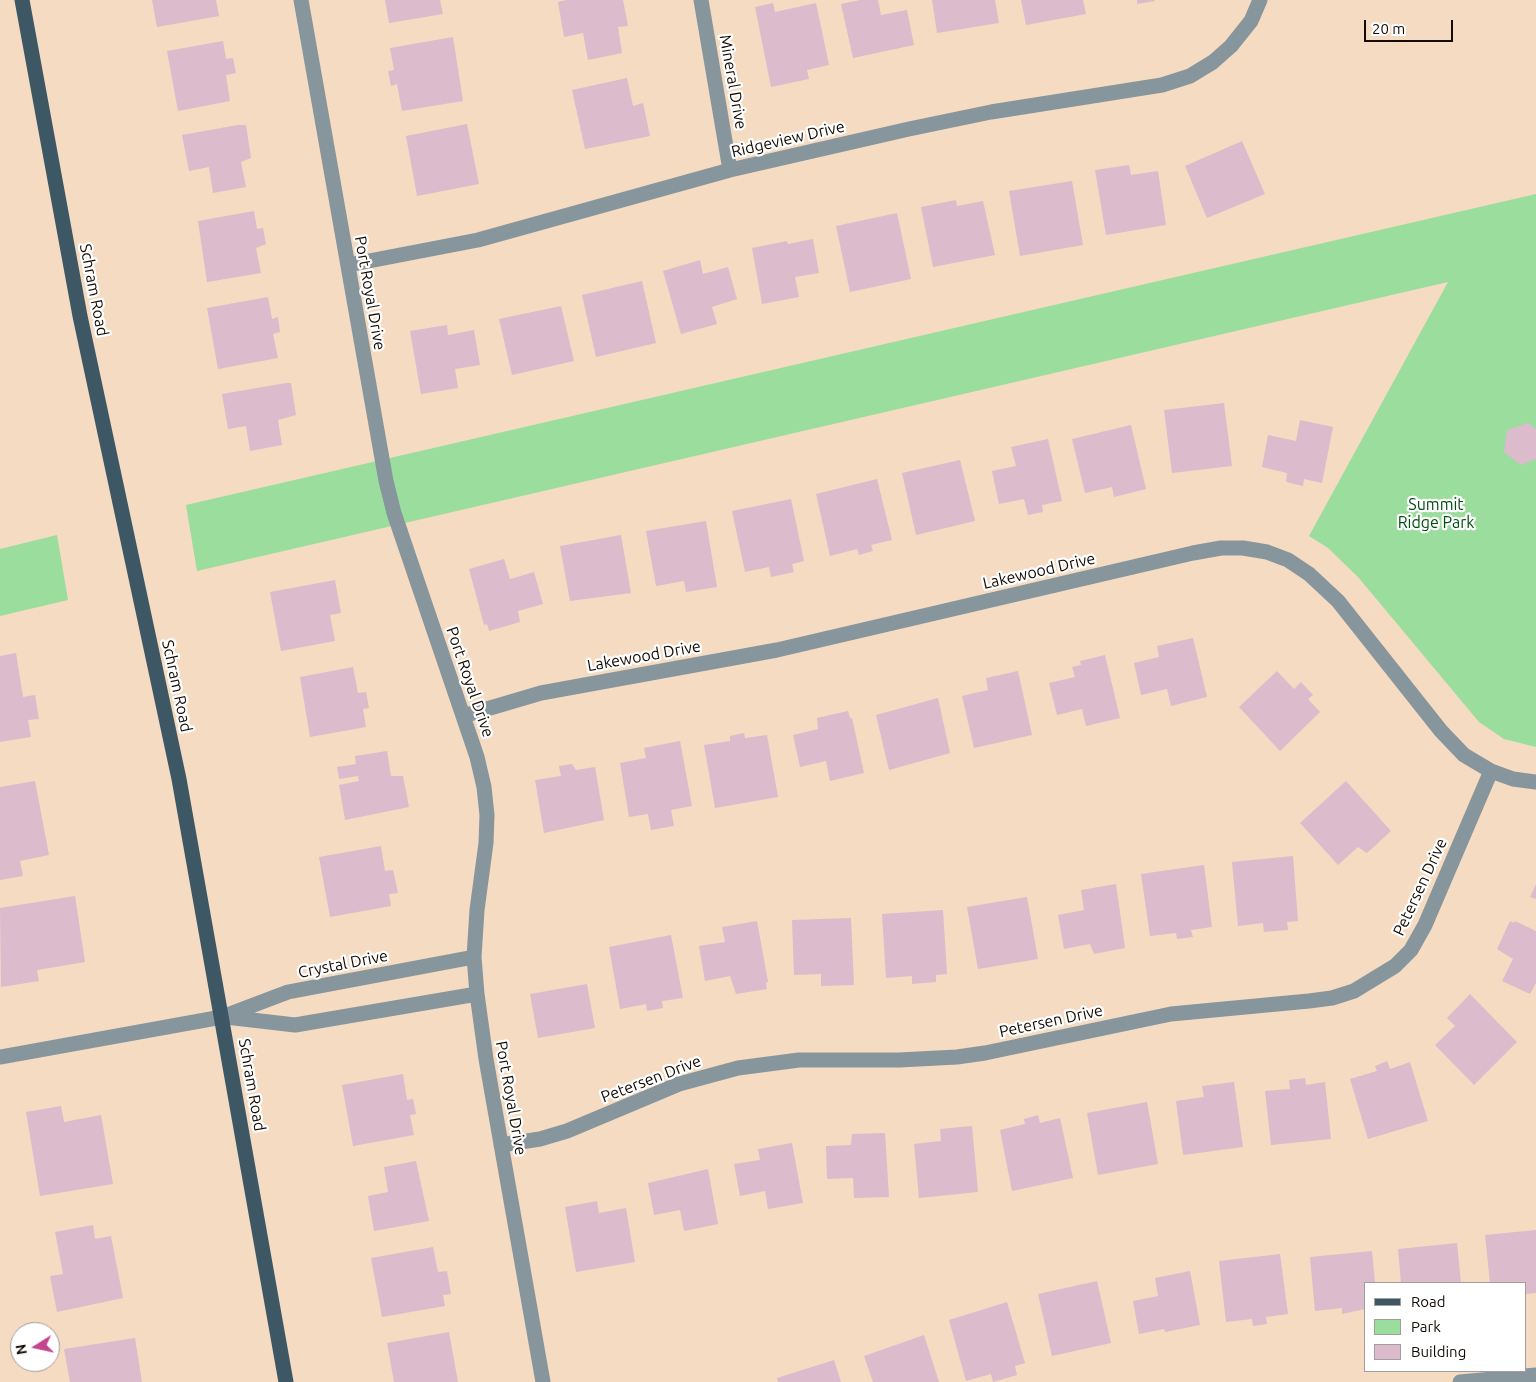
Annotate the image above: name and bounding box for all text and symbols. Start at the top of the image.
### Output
scale bar [1366,10,1455,42]
text: 20 m [1372,20,1405,37]
street label: Mineral Drive [715,33,751,131]
street label: Ridgeview Drive [729,117,847,161]
street label: Port Royal Drive [351,234,389,352]
street label: Schram Road [76,242,112,338]
park label: Summit Ridge Park [1398,495,1474,533]
street label: Lakewood Drive [981,549,1097,593]
street label: Port Royal Drive [442,624,498,740]
street label: Lakewood Drive [586,637,702,675]
street label: Schram Road [158,638,196,734]
street label: Petersen Drive [1389,835,1451,939]
street label: Crystal Drive [296,946,390,982]
street label: Petersen Drive [997,1001,1105,1041]
street label: Schram Road [234,1037,270,1133]
street label: Port Royal Drive [492,1039,530,1157]
street label: Petersen Drive [598,1051,704,1107]
legend [1364,1282,1526,1372]
text: Road [1411,1293,1446,1310]
text: Park [1411,1318,1441,1335]
north arrow [10,1322,60,1372]
text: N [12,1343,30,1356]
text: Building [1411,1343,1466,1360]

